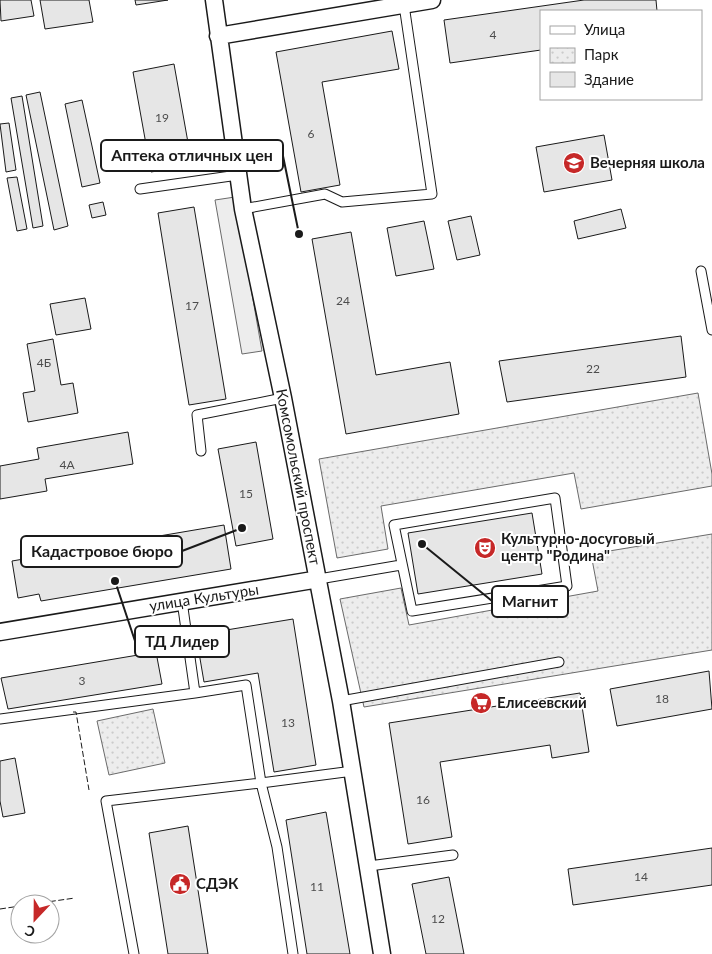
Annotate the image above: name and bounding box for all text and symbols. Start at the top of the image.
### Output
legend [540,10,702,100]
text: Улица [584,20,625,38]
house number: 4 [490,27,497,42]
text: Парк [584,45,619,63]
text: Здание [584,70,634,88]
house number: 19 [155,110,169,125]
house number: 6 [308,126,315,141]
callout: Аптека отличных цен [101,140,283,171]
text: Аптека отличных цен [110,145,273,164]
school or university icon: Вечерняя школа [562,151,586,175]
place label: Вечерняя школа [590,153,705,171]
house number: 24 [336,293,350,308]
house number: 17 [185,298,199,313]
house number: 4Б [37,355,51,370]
house number: 22 [586,361,600,376]
street label: Комсомольский проспект [273,387,325,567]
house number: 4А [59,457,75,472]
house number: 15 [239,486,253,501]
place label: Культурно-досуговый центр "Родина" [501,529,655,564]
callout: Кадастровое бюро [21,536,182,567]
theatre icon: Культурно-досуговый центр "Родина" [473,536,497,560]
text: Кадастровое бюро [31,541,173,560]
street label: улица Культуры [148,579,260,615]
callout: Магнит [492,586,568,617]
text: Магнит [502,591,559,610]
callout: ТД Лидер [135,626,229,657]
text: ТД Лидер [145,631,219,650]
house number: 3 [79,673,86,688]
supermarket icon: Елисеевский [469,691,493,715]
house number: 18 [655,691,669,706]
place label: Елисеевский [497,693,587,711]
house number: 13 [281,715,295,730]
house number: 16 [416,792,430,807]
house number: 14 [634,869,648,884]
public building icon: СДЭК [168,872,192,896]
place label: СДЭК [196,874,239,892]
house number: 11 [310,879,324,894]
north arrow [10,894,60,944]
house number: 12 [431,911,445,926]
text: С [22,922,37,941]

